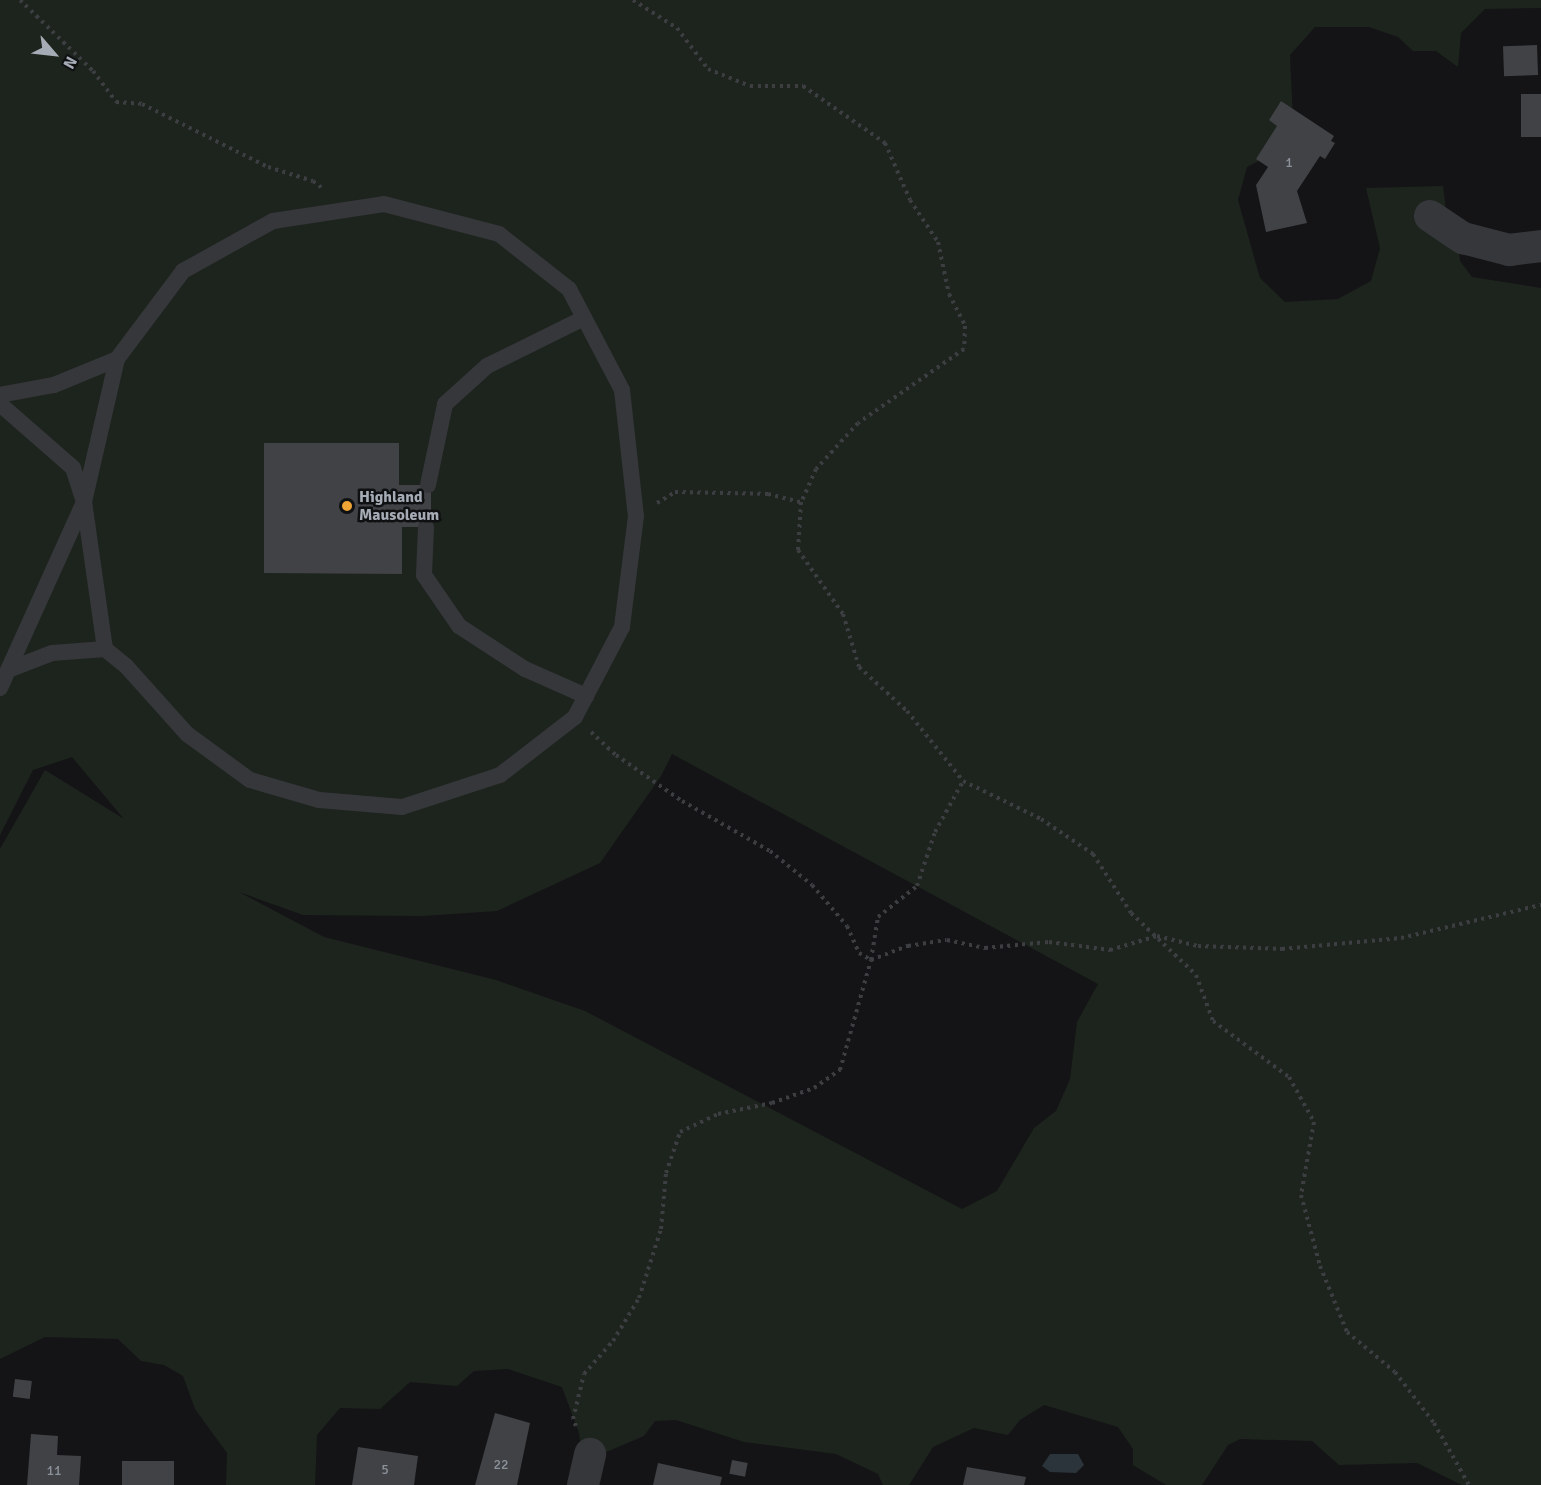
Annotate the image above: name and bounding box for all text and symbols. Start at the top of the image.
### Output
north arrow [24,24,84,84]
text: N [58,53,81,72]
house number: 1 [1285,155,1293,171]
place label: Highland Mausoleum [359,487,439,525]
marker: Highland Mausoleum [340,499,354,513]
house number: 22 [493,1457,509,1473]
house number: 5 [381,1462,389,1478]
house number: 11 [46,1463,62,1479]

